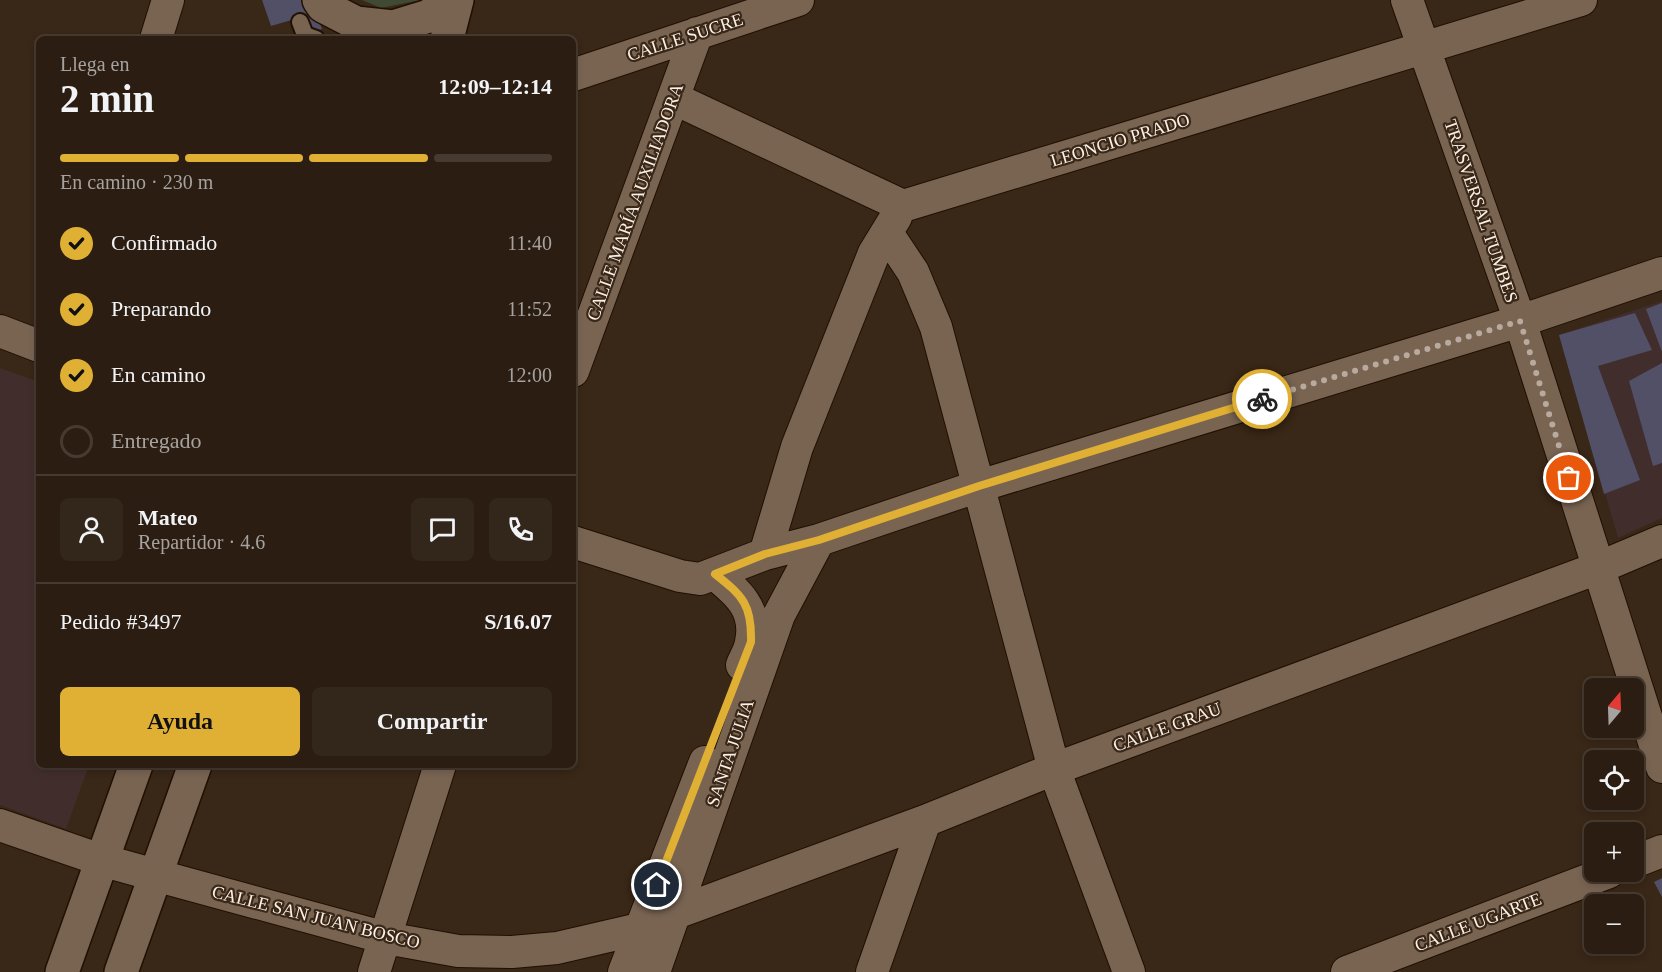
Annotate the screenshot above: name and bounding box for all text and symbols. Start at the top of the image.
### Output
street label: CALLE SUCRE [625,9,745,65]
text: Llega en [60,53,129,75]
text: 12:09–12:14 [438,74,552,99]
text: 2 min [60,77,154,120]
street label: CALLE MARÍA AUXILIADORA [582,80,687,323]
street label: LEONCIO PRADO [1048,109,1192,171]
street label: TRASVERSAL TUMBES [1440,117,1522,305]
text: En camino · 230 m [60,171,213,193]
icon: check [60,227,93,260]
text: Confirmado [111,230,217,255]
text: 11:40 [507,232,552,254]
icon: check [60,293,93,326]
text: Preparando [111,296,211,321]
text: 11:52 [507,298,552,320]
icon: check [60,359,93,392]
text: En camino [111,362,206,387]
text: 12:00 [506,364,552,386]
courier [1232,369,1292,429]
icon: bike [1246,383,1279,416]
text: Entregado [111,428,201,453]
pin [1543,452,1594,503]
icon: bag [1552,461,1585,494]
button: person [60,498,123,561]
button: chat [411,498,474,561]
button: phone [489,498,552,561]
text: Mateo [138,505,198,530]
text: Repartidor · 4.6 [138,531,265,553]
text: Pedido #3497 [60,609,182,634]
text: S/16.07 [484,609,552,634]
north arrow [1584,678,1644,738]
map controls [1584,678,1644,954]
button: Ayuda [60,687,300,756]
button: Compartir [312,687,552,756]
street label: SANTA JULIA [702,697,758,809]
street label: CALLE GRAU [1110,698,1224,756]
button: locate [1584,750,1644,810]
button: + [1584,822,1644,882]
pin [631,859,682,910]
icon: home [640,868,673,901]
street label: CALLE SAN JUAN BOSCO [210,881,422,953]
street label: CALLE UGARTE [1412,889,1544,955]
button: − [1584,894,1644,954]

